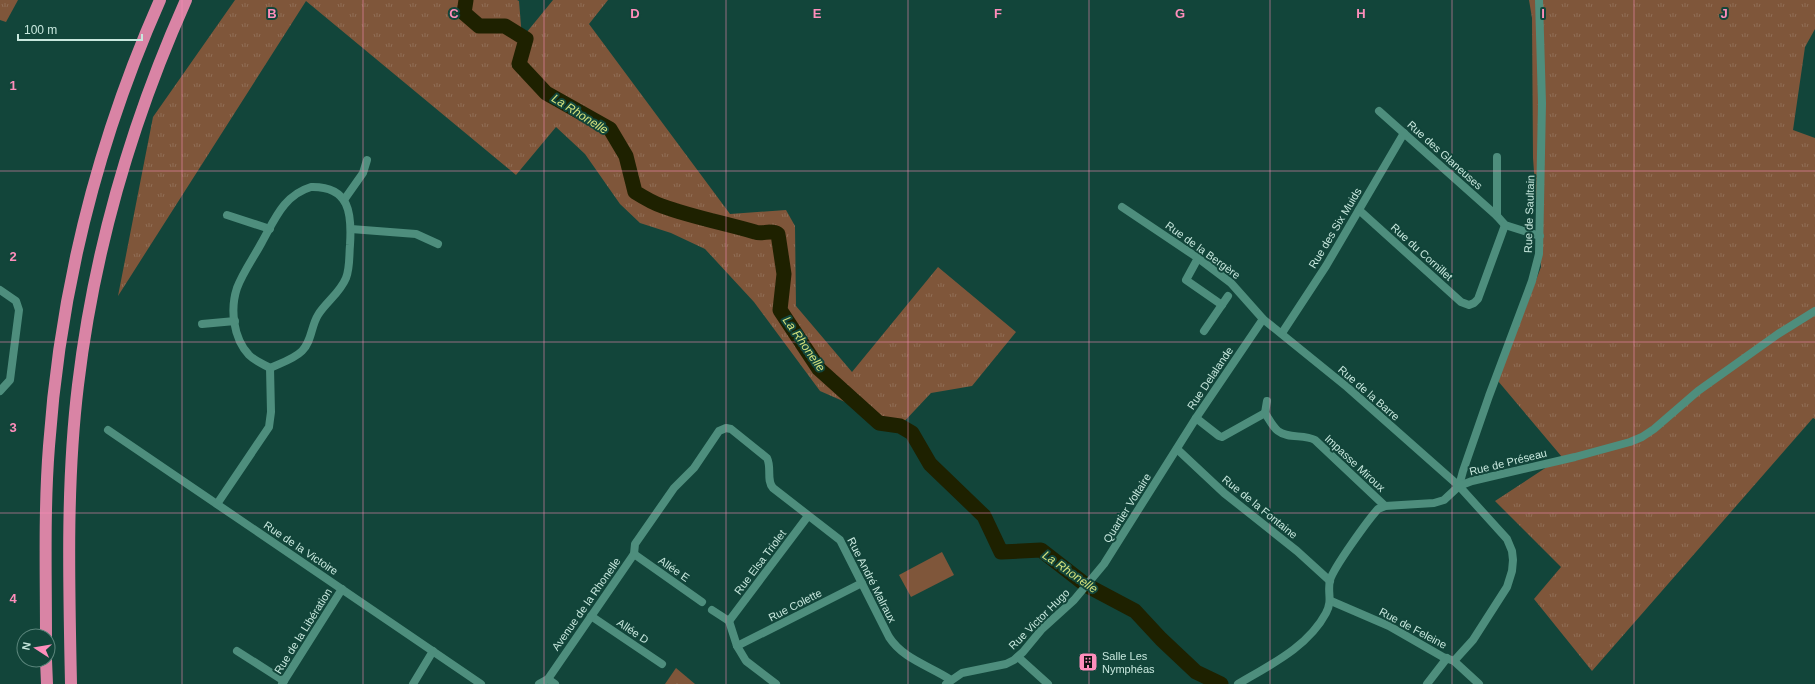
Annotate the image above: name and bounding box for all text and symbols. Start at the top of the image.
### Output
text: B [267,6,277,21]
text: C [449,6,459,21]
text: D [630,6,640,21]
text: E [813,6,822,21]
text: F [994,6,1002,21]
text: G [1175,6,1185,21]
text: H [1356,6,1366,21]
text: I [1541,6,1545,21]
text: J [1720,6,1728,21]
scale bar [18,16,142,42]
text: 100 m [24,23,57,37]
text: 1 [9,78,17,93]
water label: La Rhonelle [549,91,611,137]
street label: Rue des Glaneuses [1405,118,1485,192]
street label: Rue de Saultain [1522,175,1536,253]
street label: Rue des Six Muids [1306,185,1364,270]
street label: Rue de la Bergère [1163,219,1243,281]
street label: Rue du Cornillet [1389,221,1455,283]
text: 2 [9,249,17,264]
water label: La Rhonelle [780,314,828,375]
street label: Rue Delalande [1185,344,1235,412]
street label: Rue de la Barre [1336,363,1402,423]
text: 3 [9,420,17,435]
street label: Impasse Miroux [1323,432,1388,494]
street label: Rue de Préseau [1468,447,1548,477]
street label: Quartier Voltaire [1101,471,1153,545]
street label: Rue de la Fontaine [1220,473,1300,541]
street label: Rue de la Victoire [262,519,340,577]
street label: Rue Elsa Triolet [732,527,788,597]
street label: Rue André Malraux [845,535,899,625]
water label: La Rhonelle [1040,548,1101,596]
street label: Allée E [656,554,692,584]
street label: Avenue de la Rhonelle [549,555,623,653]
street label: Rue de la Libération [272,586,334,676]
street label: Rue Colette [766,586,824,624]
street label: Rue Victor Hugo [1006,586,1072,652]
text: 4 [9,591,17,606]
street label: Rue de Feleine [1377,605,1449,651]
street label: Allée D [615,616,651,646]
north arrow [16,628,56,668]
text: N [20,641,33,651]
place label: Salle Les Nymphéas [1102,650,1155,675]
building icon: Salle Les Nymphéas [1077,651,1099,673]

